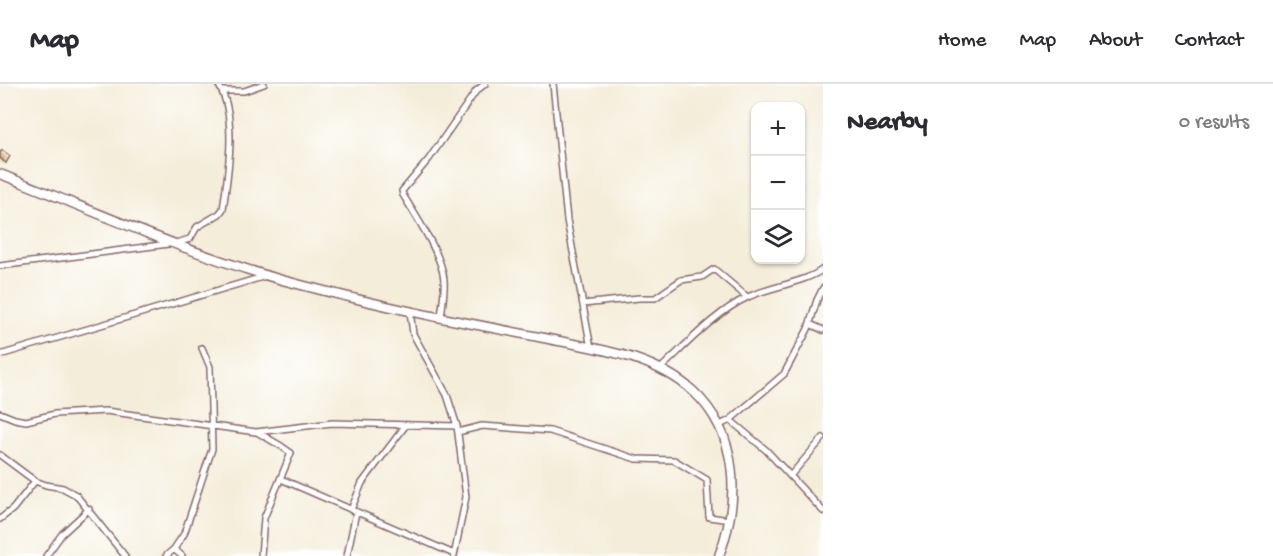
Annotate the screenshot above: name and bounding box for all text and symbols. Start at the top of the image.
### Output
text: Map [30,25,79,58]
text: Home [938,29,986,54]
text: Map [1019,29,1056,54]
text: About [1089,29,1142,54]
text: Contact [1175,29,1243,54]
map controls [751,102,805,264]
button: + [751,102,805,156]
text: Nearby [847,108,928,139]
text: 0 results [1179,112,1249,135]
button: − [751,156,805,210]
button: layers [751,210,805,264]

